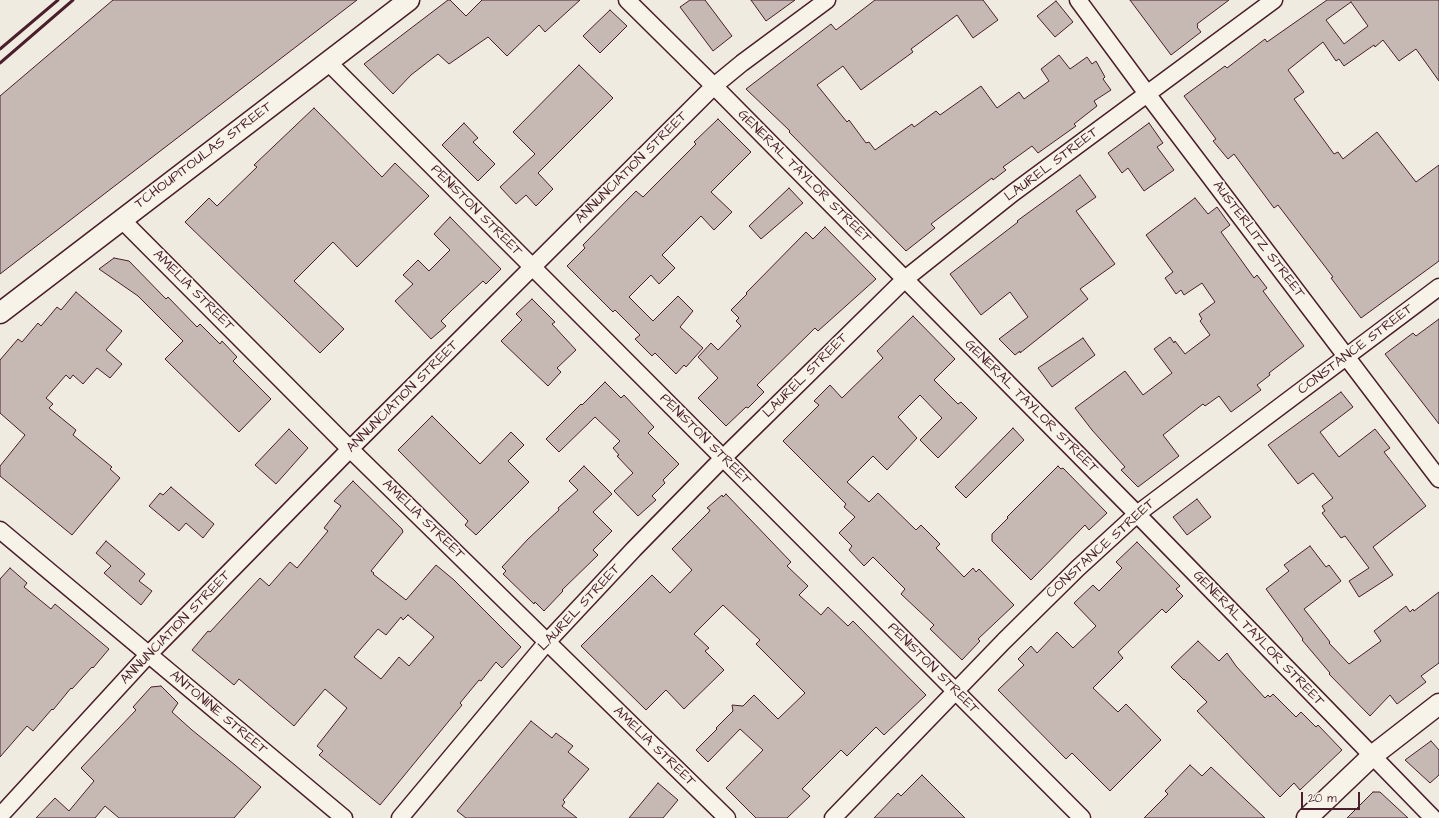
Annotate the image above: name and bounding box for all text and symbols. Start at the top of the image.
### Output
street label: TCHOUPITOULAS STREET [132,99,276,213]
street label: GENERAL TAYLOR STREET [734,107,874,247]
street label: ANNUNCIATION STREET [572,108,692,228]
street label: LAUREL STREET [1002,124,1102,206]
street label: PENISTON STREET [427,162,525,260]
street label: AUSTERLITZ STREET [1208,178,1308,302]
street label: AMELIA STREET [149,247,237,335]
street label: CONSTANCE STREET [1295,301,1417,399]
street label: LAUREL STREET [760,330,852,422]
street label: ANNUNCIATION STREET [343,337,463,457]
street label: GENERAL TAYLOR STREET [961,337,1101,477]
street label: PENISTON STREET [656,391,754,489]
street label: AMELIA STREET [378,476,468,564]
street label: CONSTANCE STREET [1043,496,1159,602]
street label: LAUREL STREET [535,561,625,655]
street label: ANNUNCIATION STREET [117,568,235,688]
street label: GENERAL TAYLOR STREET [1189,568,1327,710]
street label: PENISTON STREET [884,620,982,718]
street label: ANTONINE STREET [166,667,270,759]
street label: AMELIA STREET [609,703,699,791]
scale bar [1303,784,1362,810]
text: 20 m [1308,790,1337,807]

